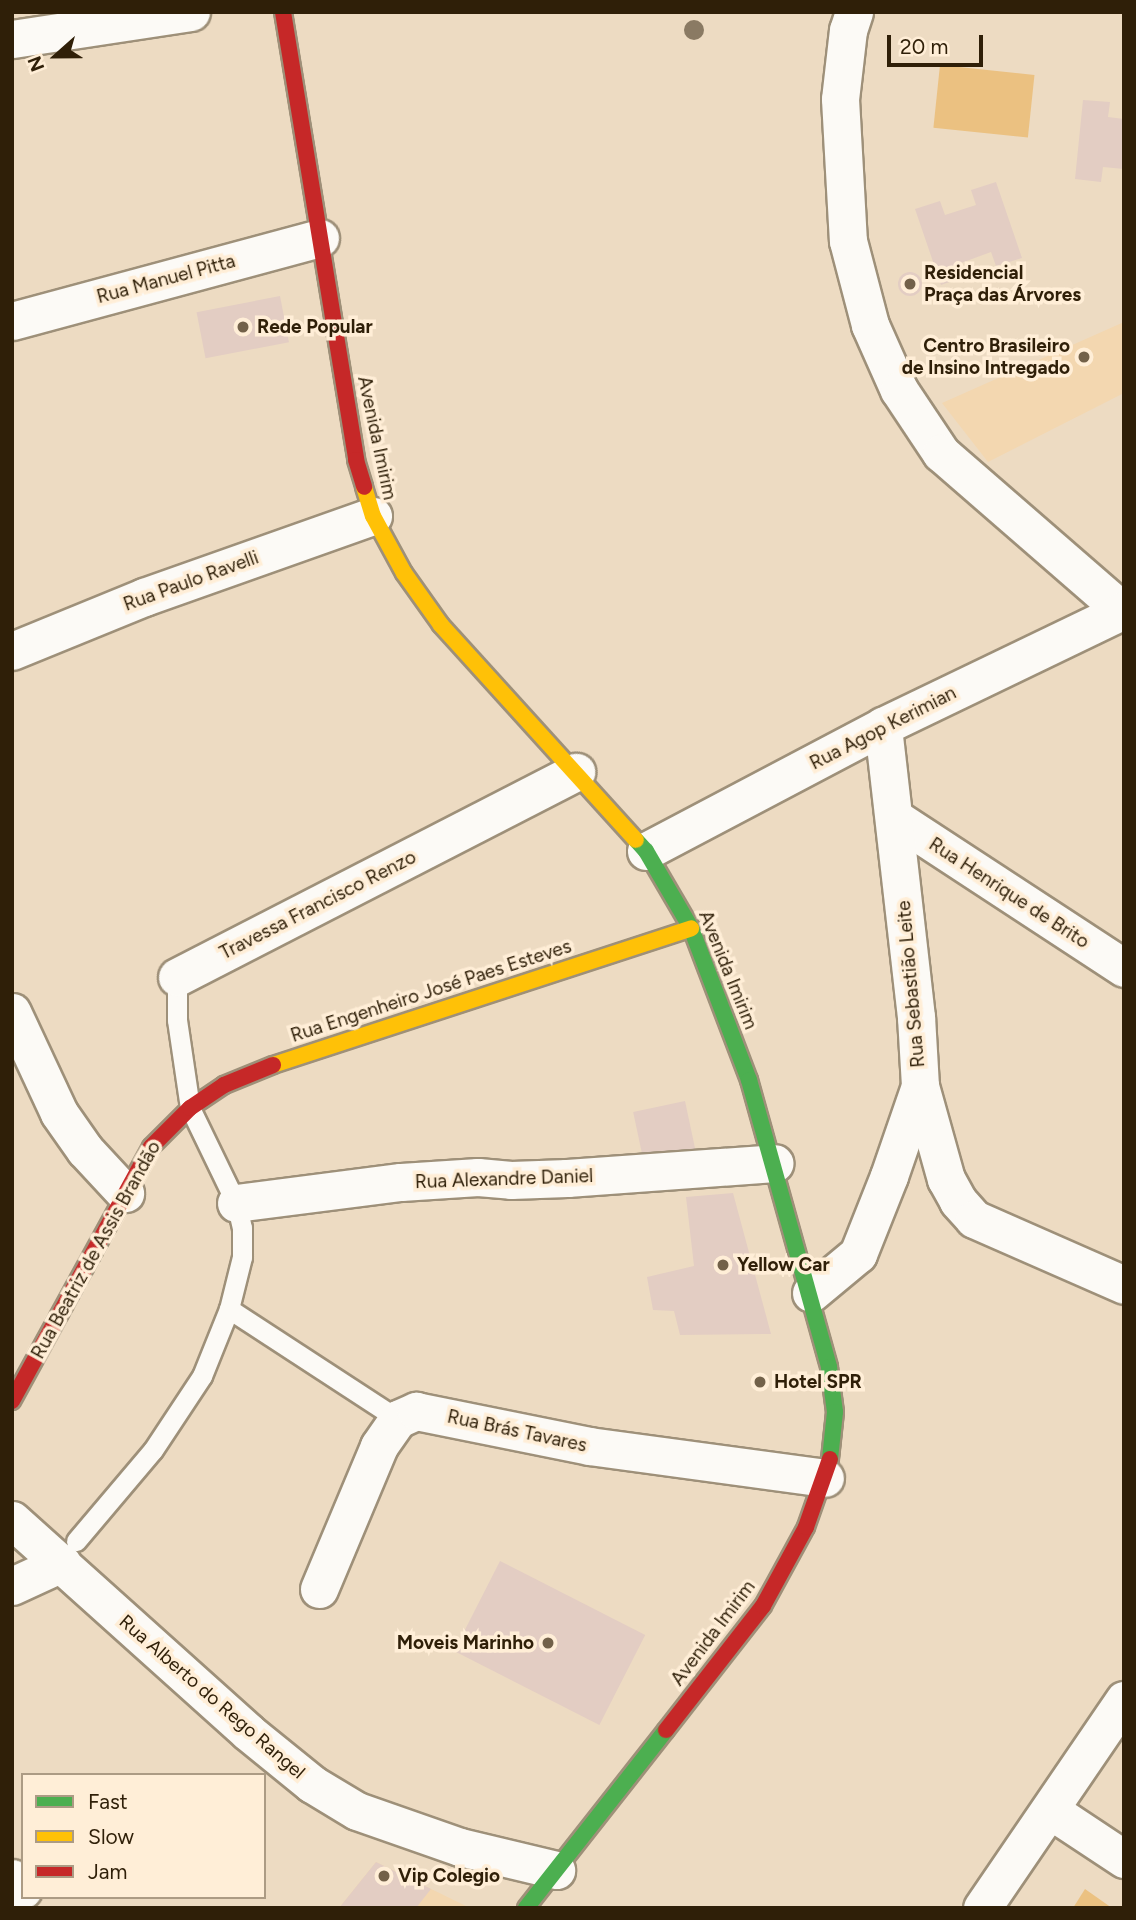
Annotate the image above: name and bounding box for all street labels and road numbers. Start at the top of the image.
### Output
street label: Rua Manuel Pitta [94,250,238,308]
street label: Avenida Imirim [353,374,401,502]
street label: Rua Paulo Ravelli [120,546,262,616]
street label: Rua Agop Kerimian [806,681,960,775]
street label: Rua Henrique de Brito [925,833,1093,953]
street label: Travessa Francisco Renzo [216,846,420,964]
street label: Rua Sebastião Leite [892,899,930,1069]
street label: Avenida Imirim [694,907,762,1033]
street label: Rua Engenheiro José Paes Esteves [288,935,574,1047]
street label: Rua Beatriz de Assis Brandão [27,1137,165,1363]
street label: Rua Alexandre Daniel [414,1164,594,1194]
street label: Rua Brás Tavares [445,1405,589,1457]
street label: Avenida Imirim [666,1576,760,1690]
street label: Rua Alberto do Rego Rangel [114,1610,310,1784]

